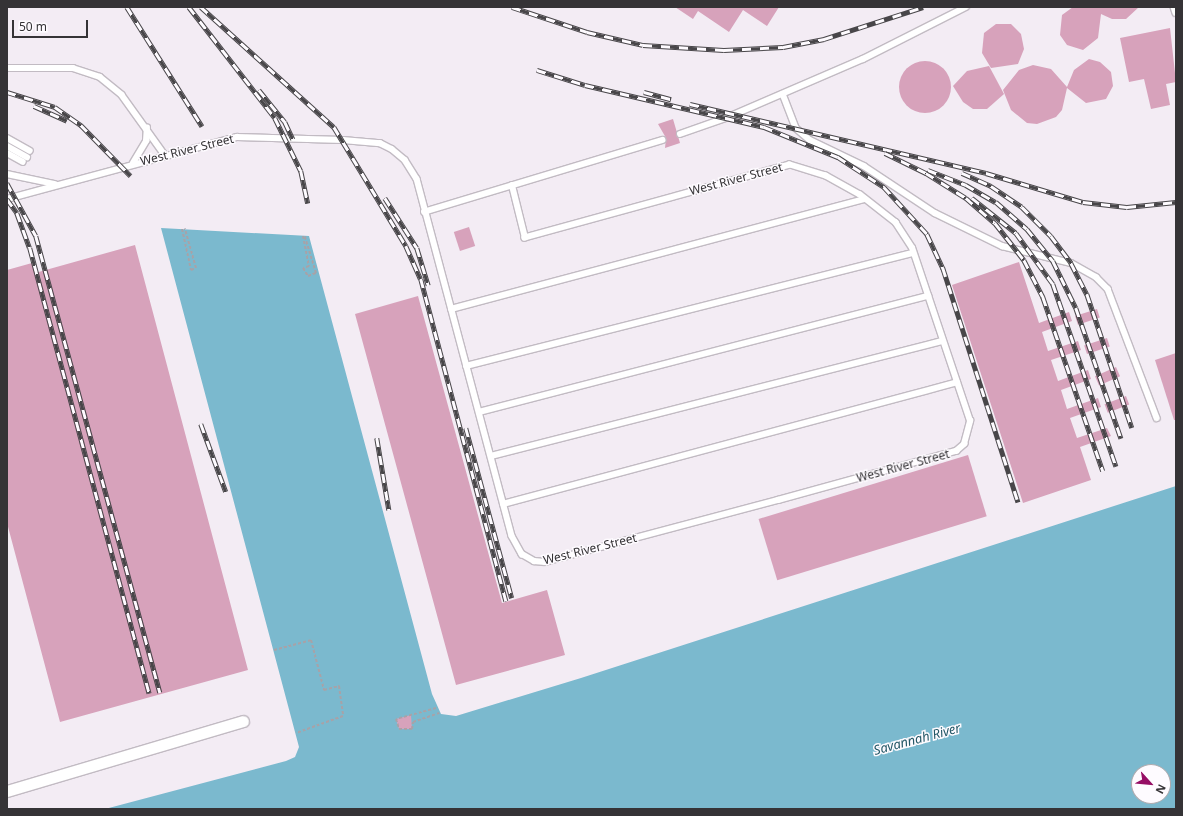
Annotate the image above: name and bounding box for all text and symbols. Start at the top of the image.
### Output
scale bar [14,12,90,38]
text: 50 m [19,18,47,35]
street label: West River Street [139,131,235,169]
street label: West River Street [688,160,784,198]
street label: West River Street [855,447,951,485]
street label: West River Street [542,530,638,568]
water label: Savannah River [872,720,962,758]
north arrow [1131,764,1171,804]
text: N [1153,782,1170,797]

